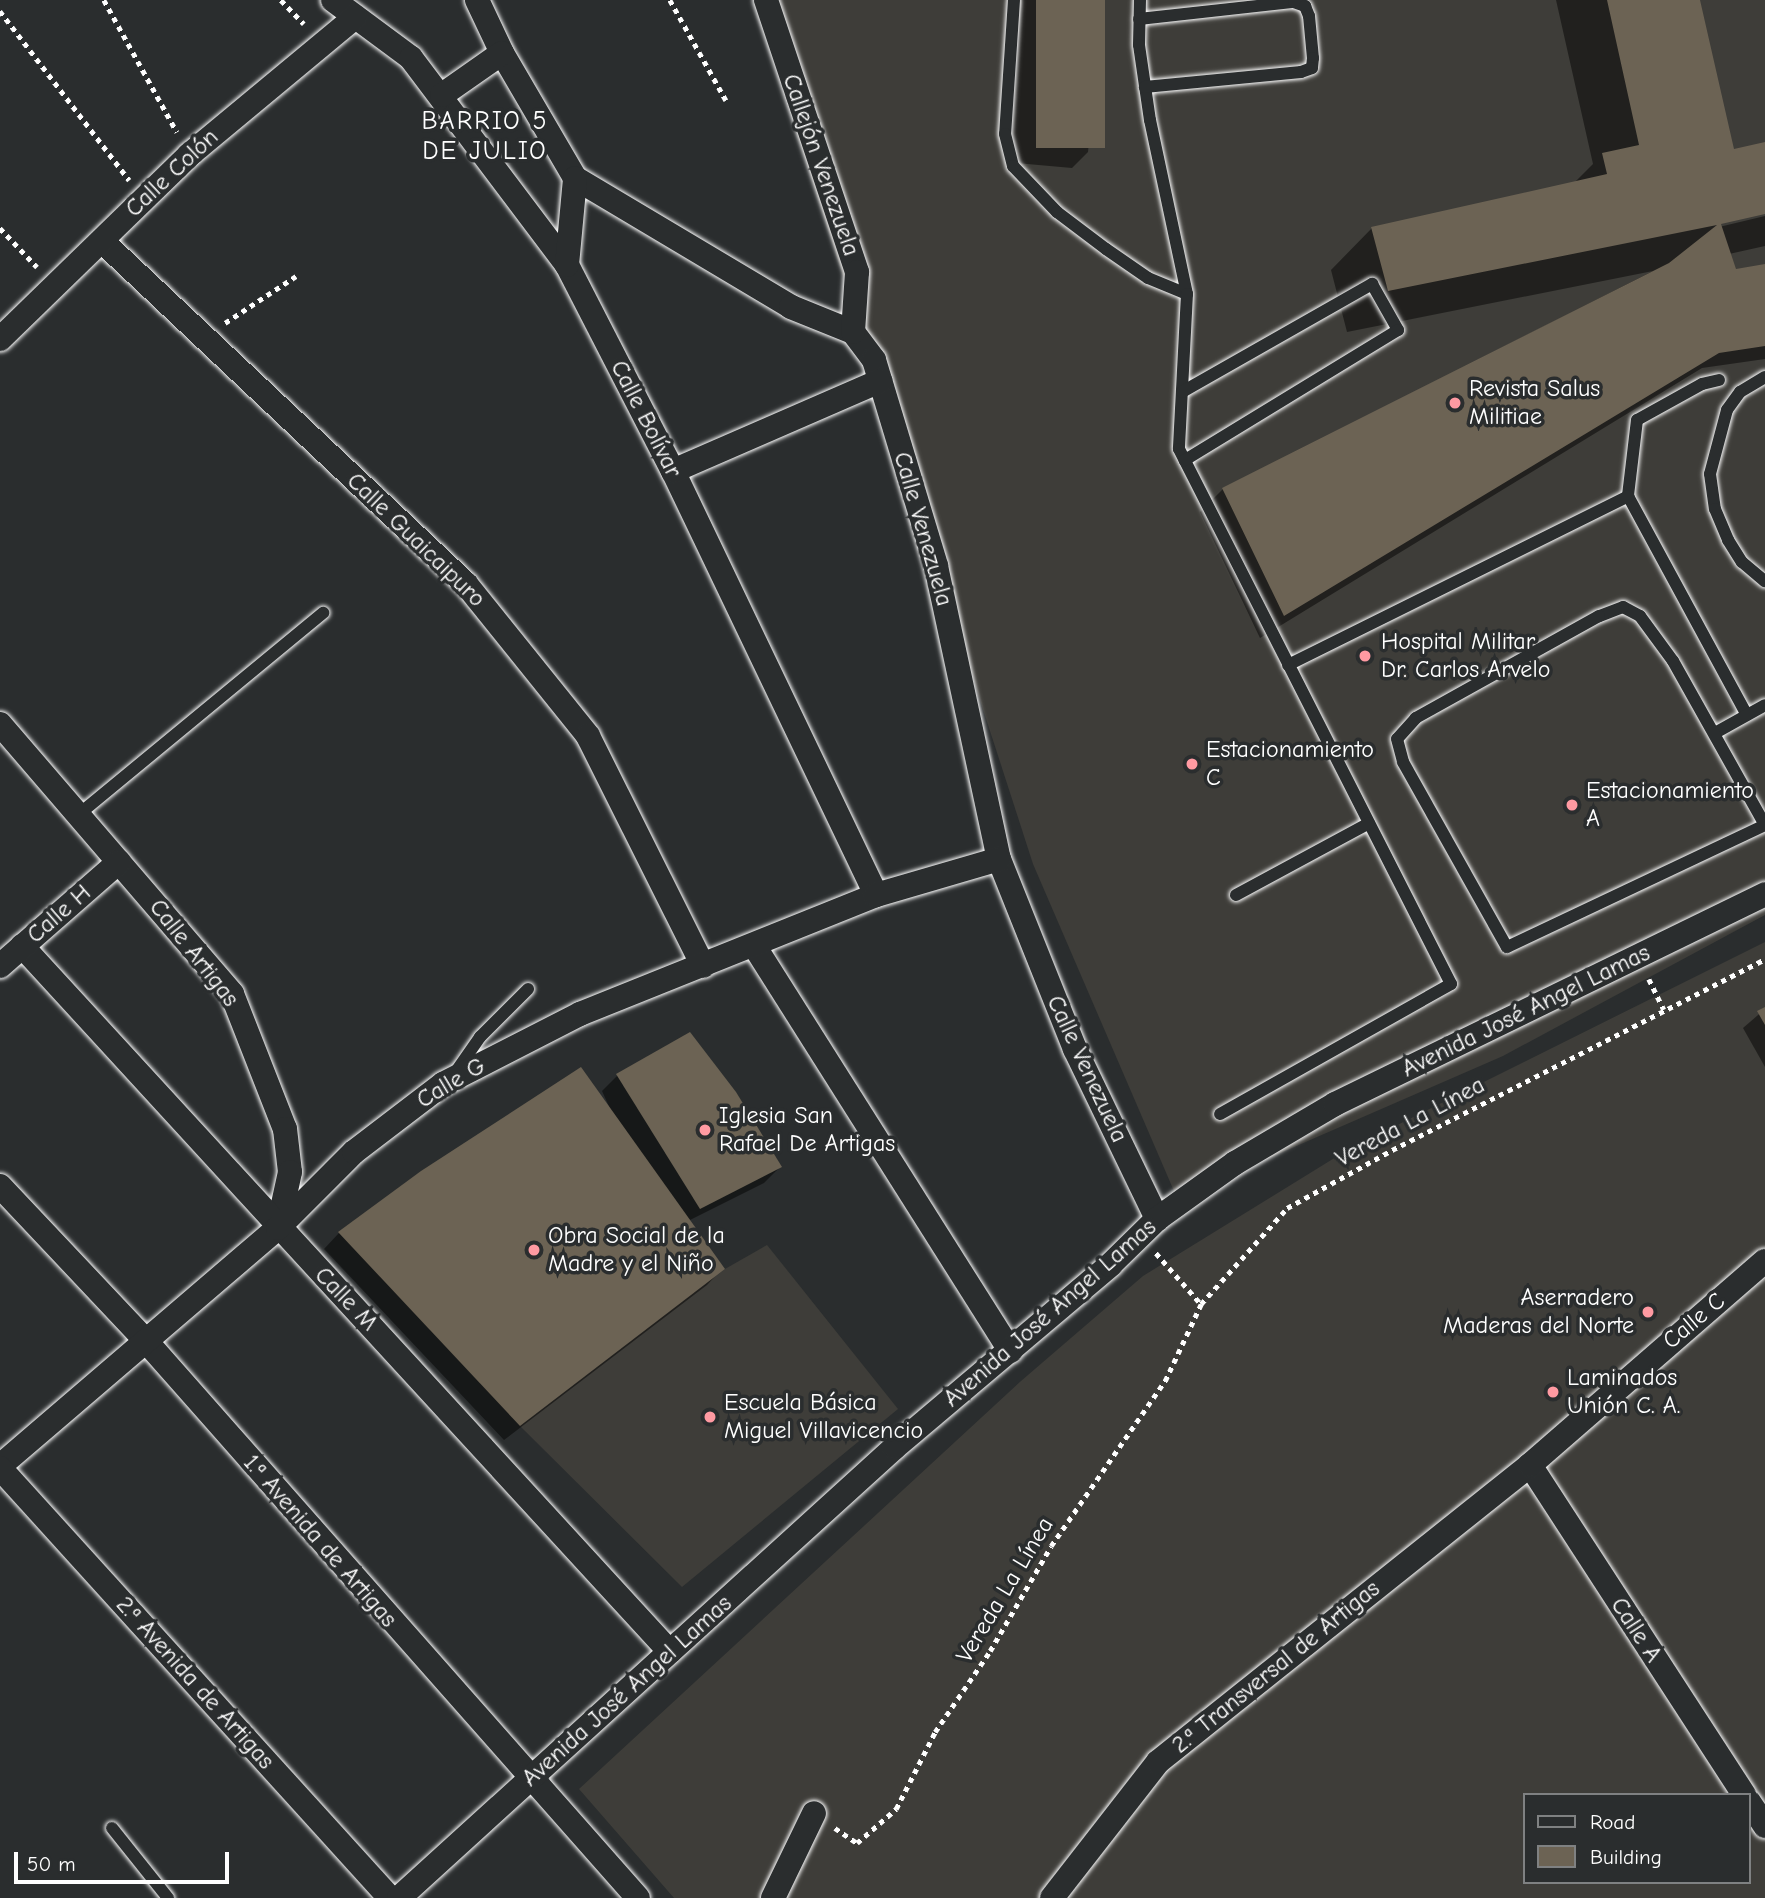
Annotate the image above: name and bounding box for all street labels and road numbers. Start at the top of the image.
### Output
street label: Callejón Venezuela [776,70,866,260]
street label: Calle Colón [120,123,224,223]
street label: Calle Bolívar [604,356,688,482]
street label: Calle Venezuela [887,449,959,609]
street label: Calle Guaicaipuro [341,467,491,613]
street label: Calle H [21,879,97,949]
street label: Calle Artigas [143,893,245,1013]
street label: Avenida José Angel Lamas [1397,938,1655,1084]
street label: Calle Venezuela [1040,991,1134,1147]
street label: Calle G [412,1051,490,1115]
street label: Vereda La Línea [1330,1071,1490,1173]
street label: Avenida José Angel Lamas [938,1213,1162,1413]
street label: Calle M [309,1261,383,1337]
street label: Calle C [1657,1287,1731,1355]
street label: 1.ª Avenida de Artigas [237,1449,403,1633]
street label: Vereda La Línea [950,1512,1060,1668]
street label: 2.ª Transversal de Artigas [1166,1574,1386,1760]
street label: Avenida José Angel Lamas [516,1589,738,1793]
street label: 2.ª Avenida de Artigas [110,1591,280,1775]
street label: Calle A [1604,1592,1668,1668]

